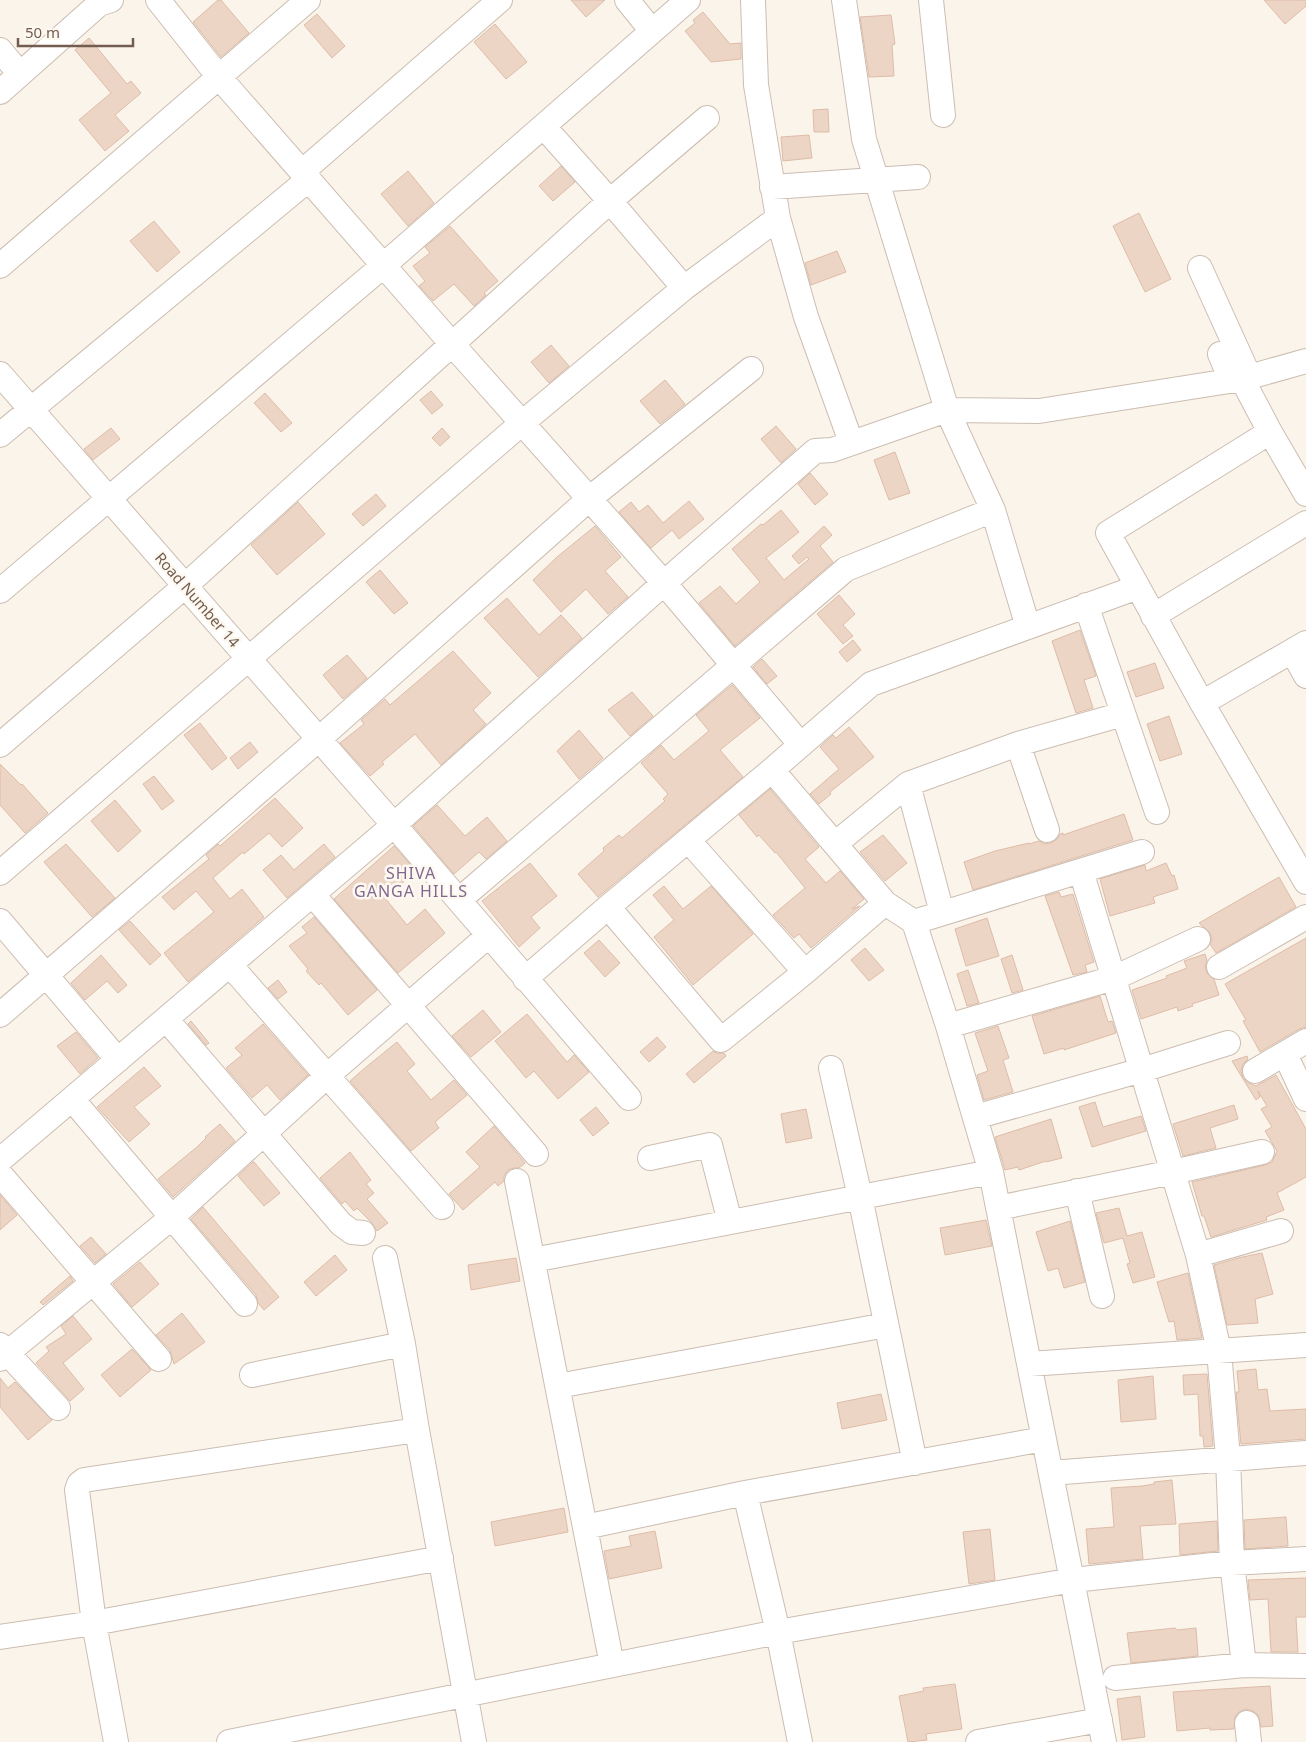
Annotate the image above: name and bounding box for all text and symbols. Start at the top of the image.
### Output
scale bar [18,15,132,47]
text: 50 m [25,22,60,42]
street label: Road Number 14 [151,548,245,651]
district label: SHIVA GANGA HILLS [354,862,468,902]

